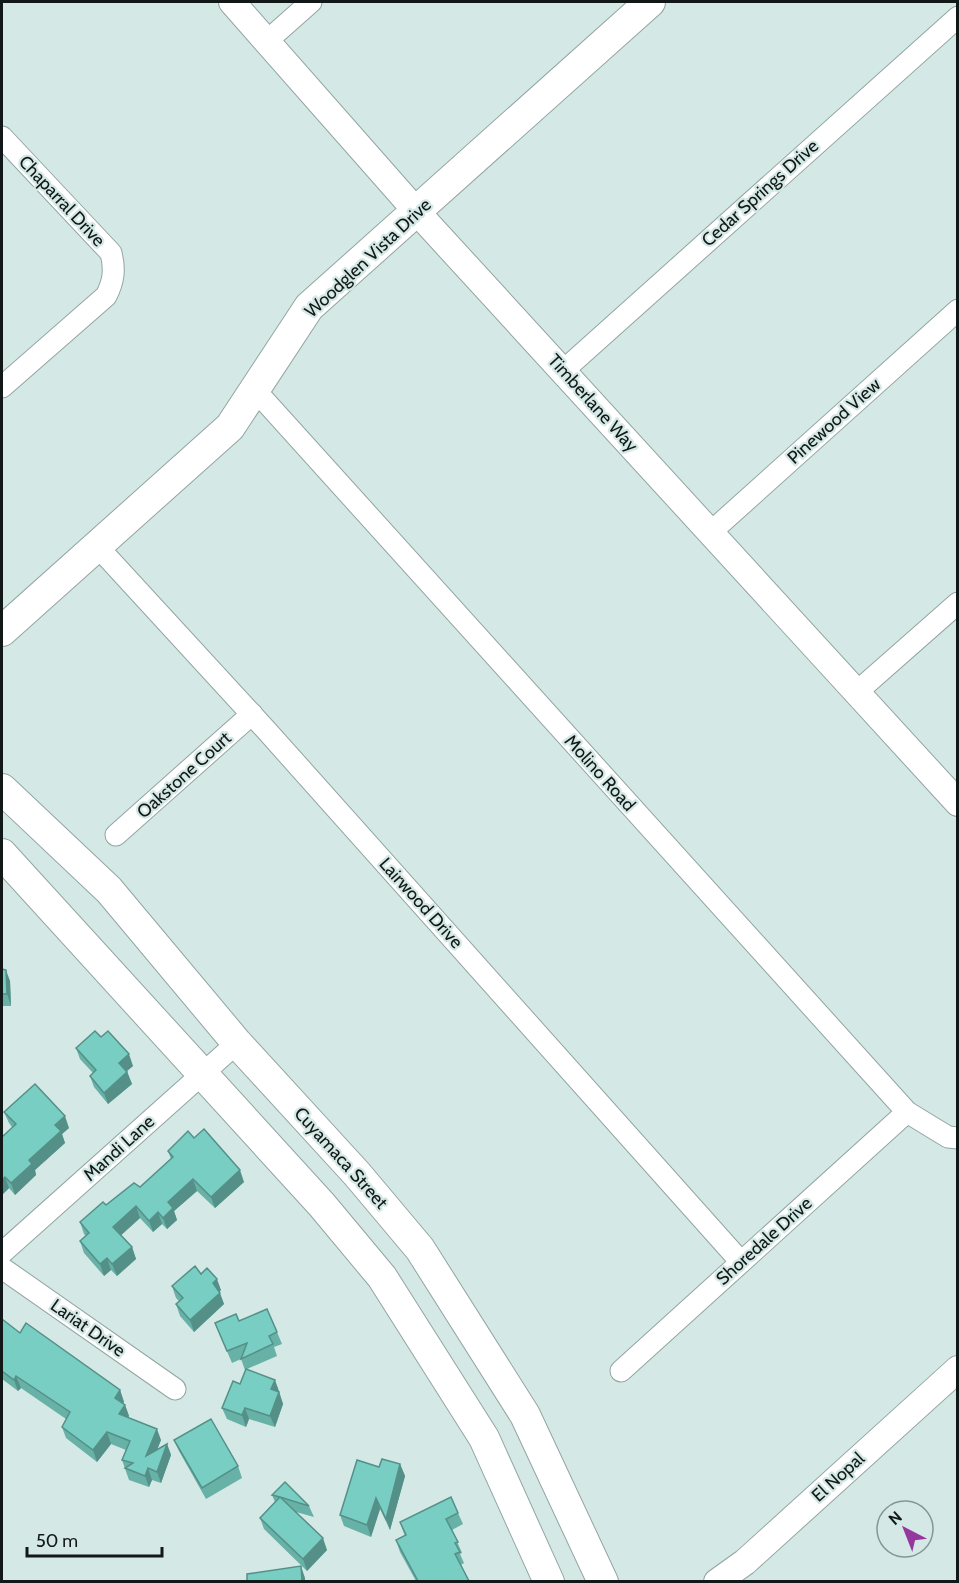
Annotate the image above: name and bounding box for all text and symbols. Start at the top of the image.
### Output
street label: Cedar Springs Drive [697,135,823,251]
street label: Chaparral Drive [14,151,110,251]
street label: Woodglen Vista Drive [300,194,436,322]
street label: Timberlane Way [543,350,643,456]
street label: Pinewood View [783,373,885,469]
street label: Oakstone Court [132,727,236,823]
street label: Molino Road [560,730,640,816]
street label: Lairwood Drive [375,853,467,953]
street label: Cuyamaca Street [290,1103,392,1213]
street label: Mandi Lane [79,1110,159,1186]
street label: Shoredale Drive [712,1192,816,1290]
street label: Lariat Drive [46,1294,130,1362]
street label: El Nopal [807,1447,870,1506]
north arrow [875,1499,935,1559]
text: N [885,1507,906,1529]
scale bar [27,1520,162,1558]
text: 50 m [36,1530,78,1552]

